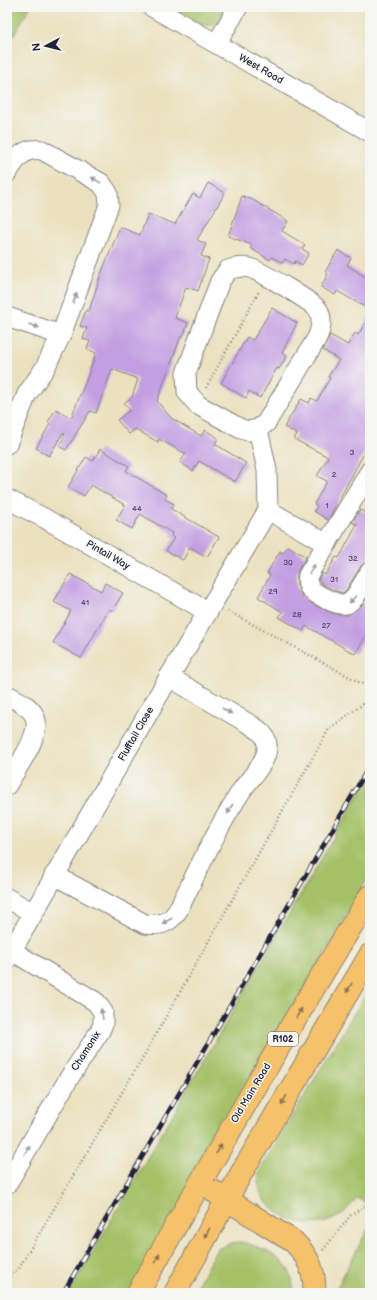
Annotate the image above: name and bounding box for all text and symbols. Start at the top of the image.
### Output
north arrow [26,26,66,66]
text: N [30,42,44,52]
street label: West Road [237,51,286,87]
one-way arrow [90,177,102,184]
one-way arrow [72,292,78,304]
one-way arrow [28,323,40,329]
house number: 3 [350,448,355,457]
house number: 2 [332,470,337,479]
house number: 1 [325,501,329,510]
house number: 44 [132,504,142,513]
street label: Pintail Way [84,538,132,573]
house number: 32 [348,554,358,563]
house number: 30 [283,558,293,567]
one-way arrow [308,563,315,575]
house number: 31 [330,575,338,584]
house number: 29 [268,587,278,596]
one-way arrow [348,594,357,604]
house number: 41 [81,598,89,607]
house number: 28 [292,610,302,619]
house number: 27 [322,621,330,630]
street label: Flufftail Close [116,705,156,763]
one-way arrow [221,707,233,714]
one-way arrow [227,803,233,815]
one-way arrow [161,918,173,925]
one-way arrow [346,982,353,994]
one-way arrow [99,1007,105,1020]
one-way arrow [295,1007,302,1019]
street label: Chamonix [69,1029,103,1073]
road number: R102 [268,1032,298,1046]
street label: Old Main Road [229,1061,274,1125]
one-way arrow [280,1094,287,1106]
one-way arrow [215,1143,222,1155]
one-way arrow [23,1144,30,1156]
one-way arrow [204,1228,211,1239]
one-way arrow [154,1253,160,1265]

